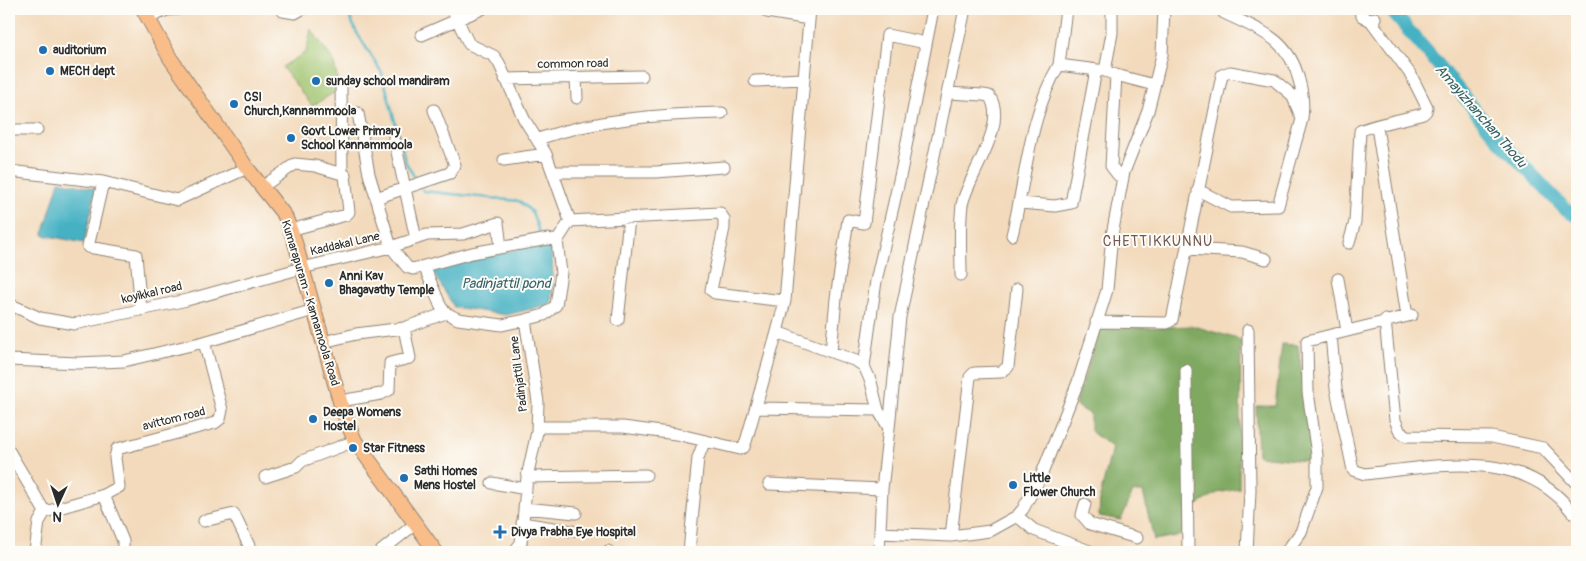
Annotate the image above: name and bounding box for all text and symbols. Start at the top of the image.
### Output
place label: auditorium [53,43,107,58]
marker: auditorium [37,44,49,56]
street label: common road [537,56,609,72]
water label: Amayizhanchan Thodu [1432,61,1531,172]
place label: MECH dept [60,64,116,79]
marker: MECH dept [44,65,56,77]
place label: sunday school mandiram [326,74,450,89]
marker: sunday school mandiram [310,75,322,87]
place label: CSI Church,Kannammoola [244,90,357,119]
marker: CSI Church,Kannammoola [228,98,240,110]
place label: Govt Lower Primary School Kannammoola [301,124,413,153]
marker: Govt Lower Primary School Kannammoola [285,132,297,144]
street label: Kumarapuram - Kannamoola Road [278,218,342,388]
street label: Kaddakal Lane [309,229,381,259]
district label: CHETTIKKUNNU [1103,233,1213,250]
place label: Anni Kav Bhagavathy Temple [339,269,435,298]
water label: Padinjattil pond [461,275,553,292]
marker: Anni Kav Bhagavathy Temple [323,277,335,289]
street label: koyikkal road [120,279,184,307]
street label: Padinjattil Lane [507,335,531,413]
street label: avittom road [141,404,207,434]
place label: Deepa Womens Hostel [323,405,401,434]
marker: Deepa Womens Hostel [307,413,319,425]
place label: Star Fitness [363,441,426,456]
marker: Star Fitness [347,442,359,454]
place label: Sathi Homes Mens Hostel [414,464,478,493]
place label: Little Flower Church [1023,471,1096,500]
marker: Sathi Homes Mens Hostel [398,472,410,484]
north arrow [32,478,82,528]
marker: Little Flower Church [1007,479,1019,491]
text: N [52,508,63,525]
marker: Divya Prabha Eye Hospital [493,525,507,539]
place label: Divya Prabha Eye Hospital [511,525,636,540]

